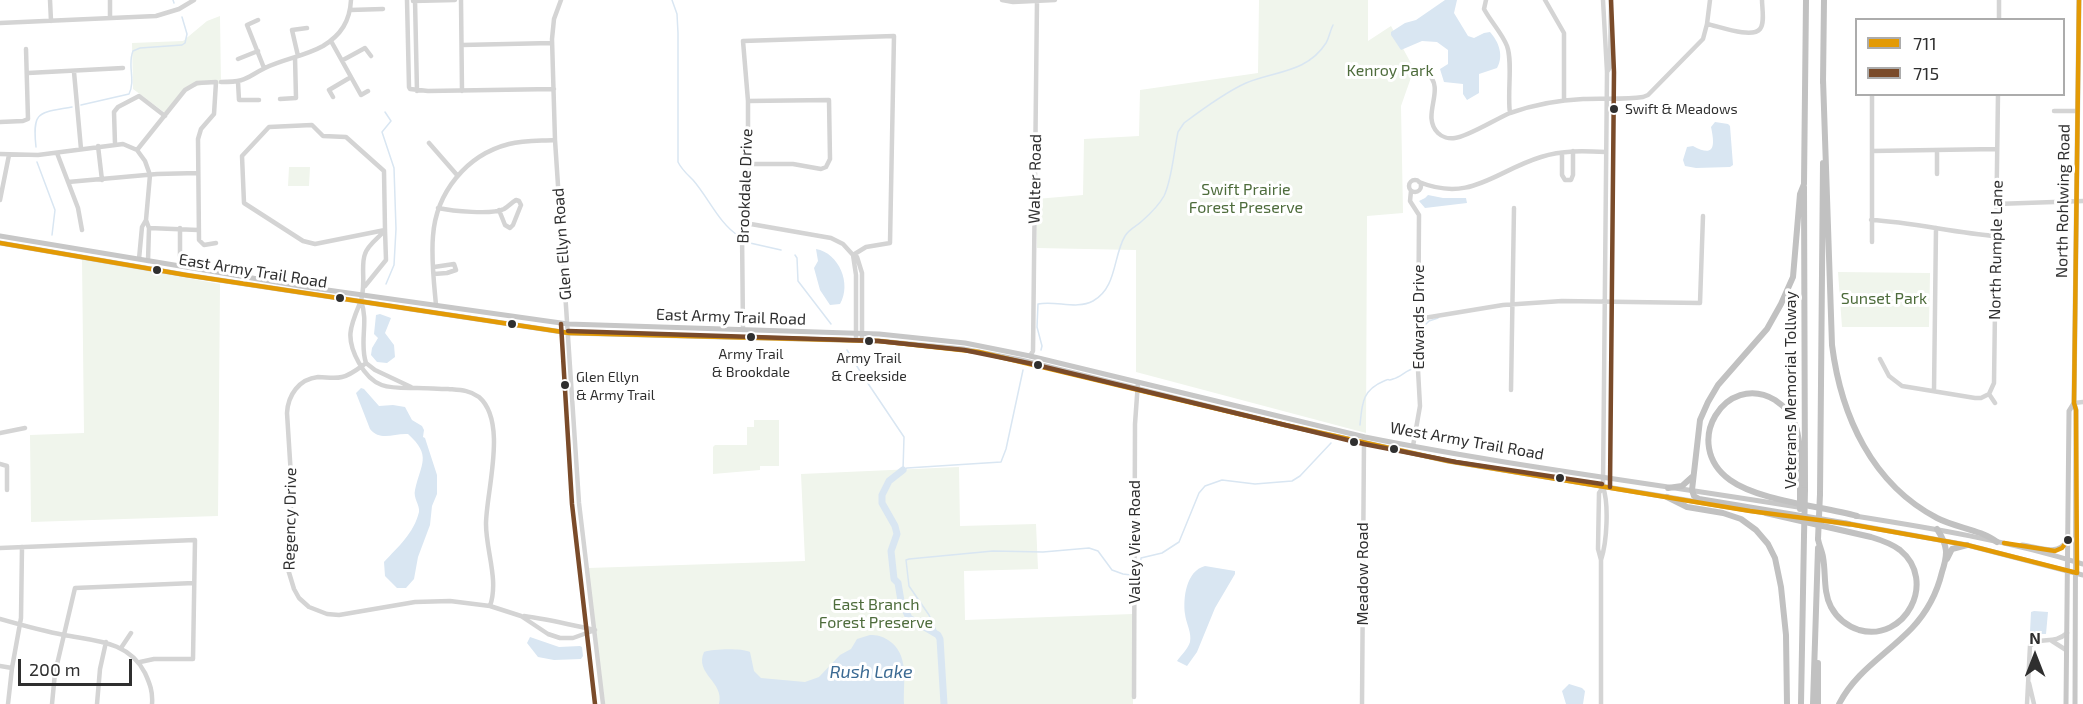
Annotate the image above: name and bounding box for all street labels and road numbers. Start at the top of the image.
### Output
street label: North Rohlwing Road [2052,124,2074,278]
street label: Brookdale Drive [733,128,757,244]
street label: Walter Road [1025,134,1045,224]
street label: North Rumple Lane [1985,180,2007,320]
street label: Glen Ellyn Road [548,187,576,301]
street label: East Army Trail Road [177,250,329,292]
street label: Edwards Drive [1409,264,1429,370]
street label: Veterans Memorial Tollway [1781,291,1801,489]
street label: East Army Trail Road [656,305,806,329]
street label: West Army Trail Road [1389,418,1545,464]
street label: Regency Drive [280,467,300,571]
street label: Valley View Road [1125,480,1145,604]
street label: Meadow Road [1353,522,1373,626]

